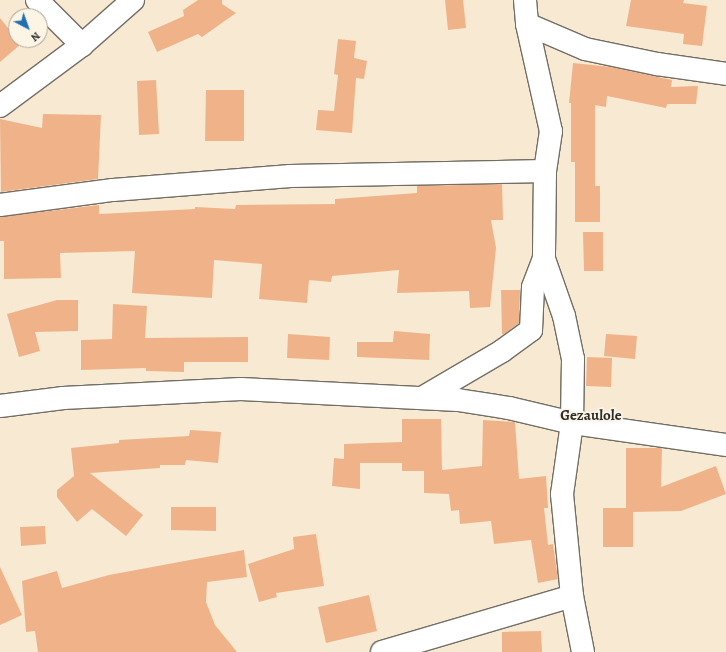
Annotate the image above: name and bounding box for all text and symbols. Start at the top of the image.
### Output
north arrow [8,8,48,48]
text: N [28,28,43,45]
district label: Gezaulole [560,407,622,425]

